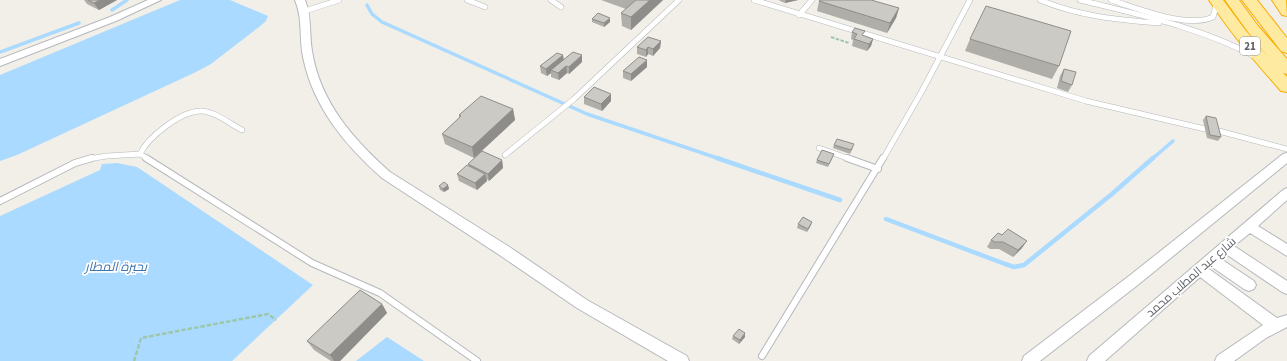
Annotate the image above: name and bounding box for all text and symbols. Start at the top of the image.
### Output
road number: 21 [1240,37,1260,55]
street label: شارع عبد المطلب محمد [1143,233,1240,321]
water label: بحيرة المطار [83,258,149,276]

